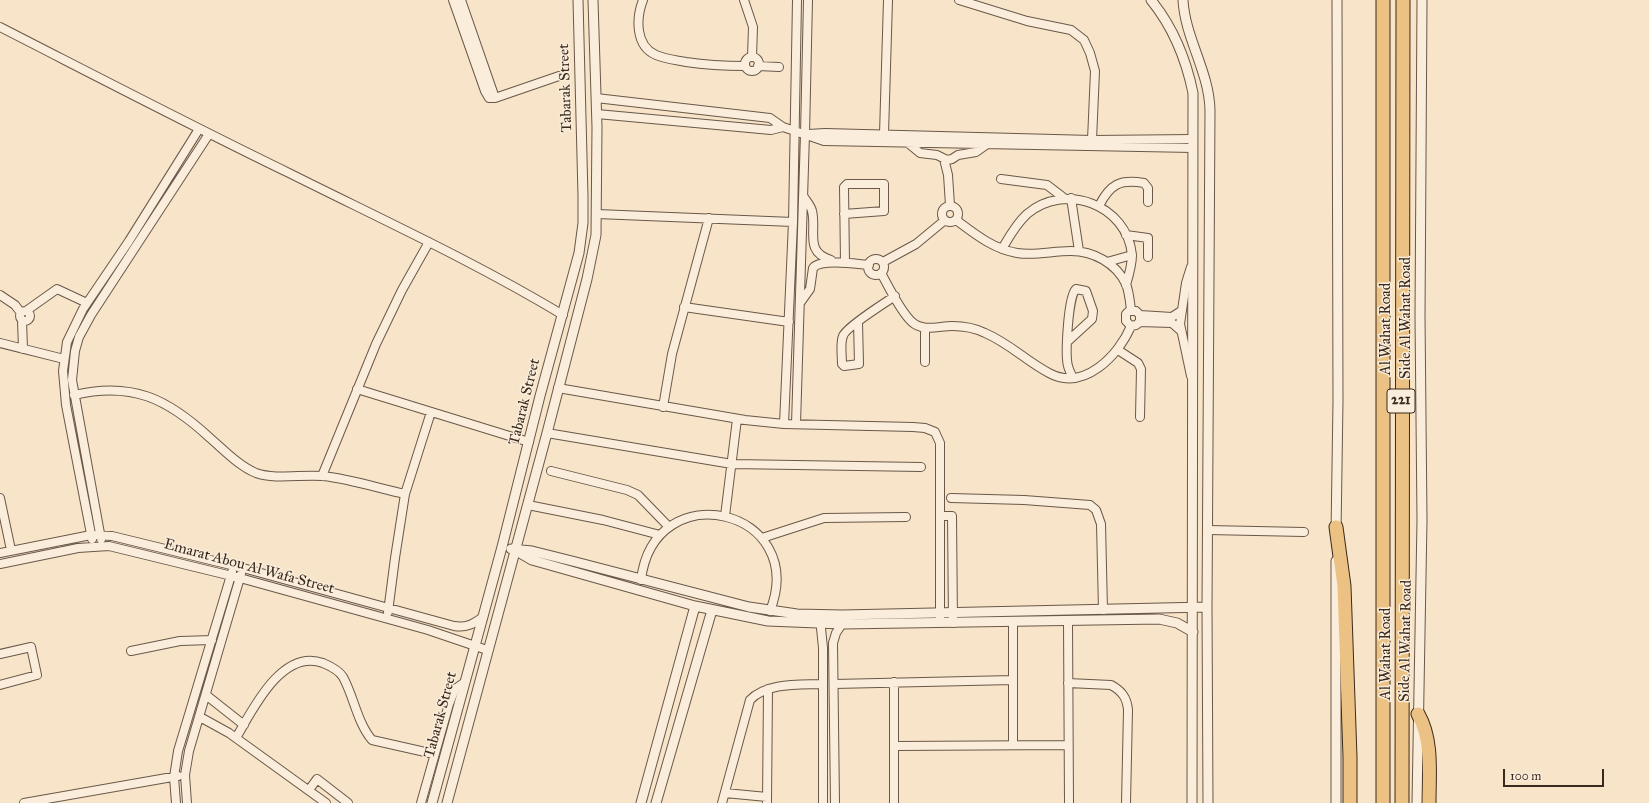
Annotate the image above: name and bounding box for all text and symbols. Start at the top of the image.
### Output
street label: Tabarak Street [555,43,577,133]
street label: Side Al Wahat Road [1397,257,1415,379]
street label: Al Wahat Road [1377,283,1395,375]
street label: Tabarak Street [506,357,544,447]
road number: 221 [1387,389,1415,413]
street label: Emarat Abou Al Wafa Street [162,536,336,598]
street label: Side Al Wahat Road [1396,580,1416,702]
street label: Al Wahat Road [1377,608,1395,700]
street label: Tabarak Street [421,670,461,760]
scale bar [1505,761,1606,787]
text: 100 m [1510,769,1541,783]

